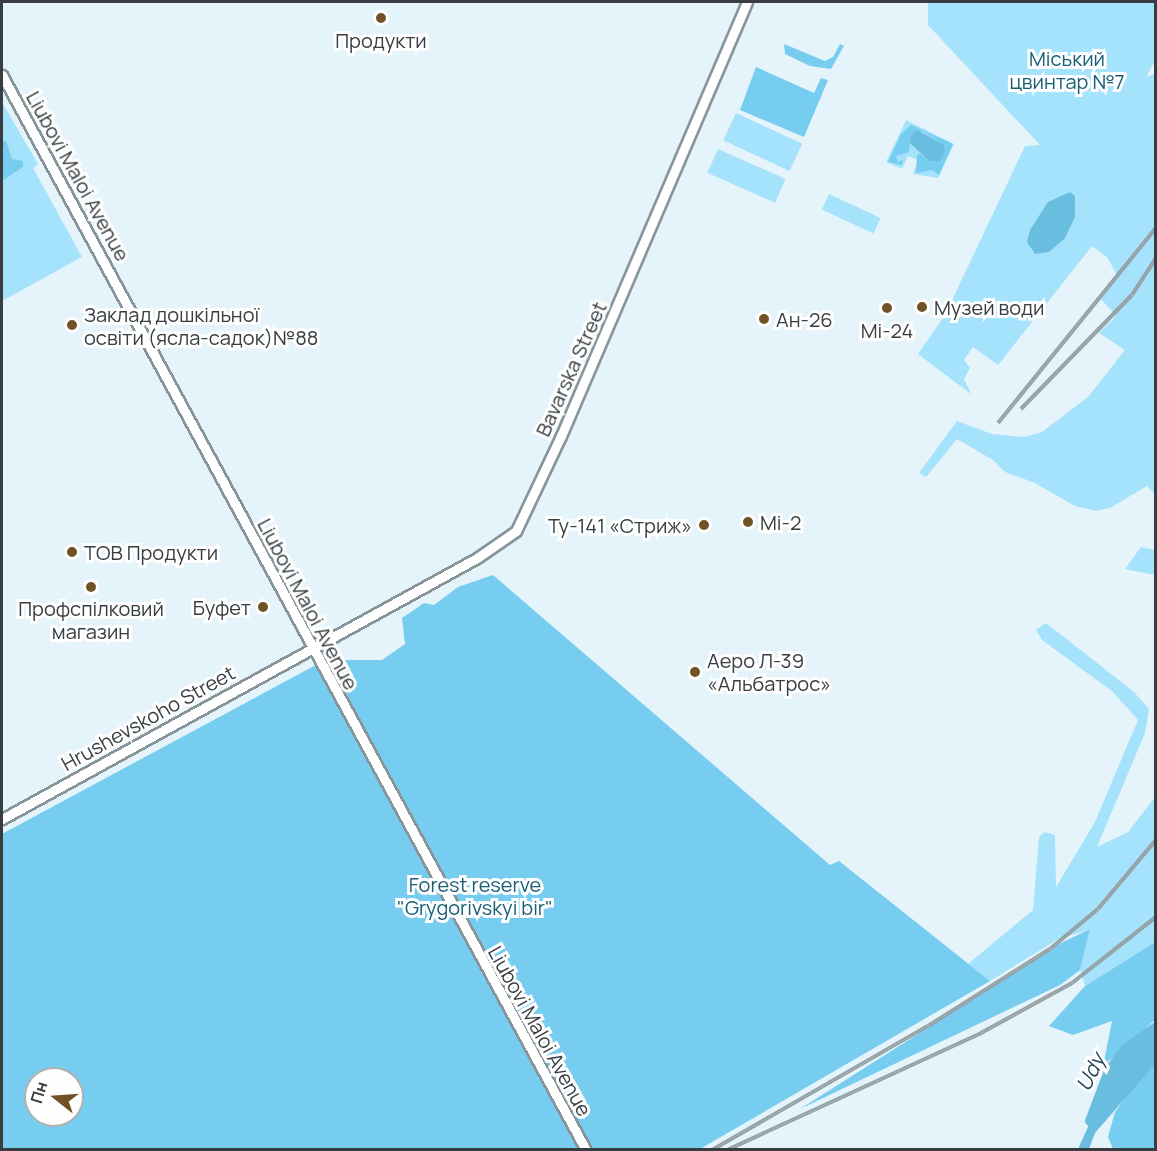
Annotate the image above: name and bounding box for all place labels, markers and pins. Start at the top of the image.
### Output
marker: Продукти [374,11,388,25]
place label: Продукти [335,28,427,52]
place label: Музей води [934,295,1044,319]
marker: Музей води [915,300,929,314]
marker: Мі-24 [880,301,894,315]
place label: Заклад дошкільної освіти (ясла-садок)№88 [84,302,318,349]
place label: Ан-26 [776,307,833,331]
marker: Ан-26 [757,312,771,326]
marker: Заклад дошкільної освіти (ясла-садок)№88 [65,318,79,332]
place label: Мі-24 [861,318,913,342]
place label: Мі-2 [760,510,801,534]
place label: Ту-141 «Стриж» [548,513,692,537]
marker: Мі-2 [741,515,755,529]
marker: Ту-141 «Стриж» [697,518,711,532]
place label: ТОВ Продукти [84,540,218,564]
marker: ТОВ Продукти [65,545,79,559]
marker: Профспілковий магазин [84,580,98,594]
place label: Буфет [193,595,251,619]
place label: Профспілковий магазин [18,596,164,643]
marker: Буфет [256,600,270,614]
place label: Аеро Л-39 «Альбатрос» [707,648,831,695]
marker: Аеро Л-39 «Альбатрос» [688,665,702,679]

